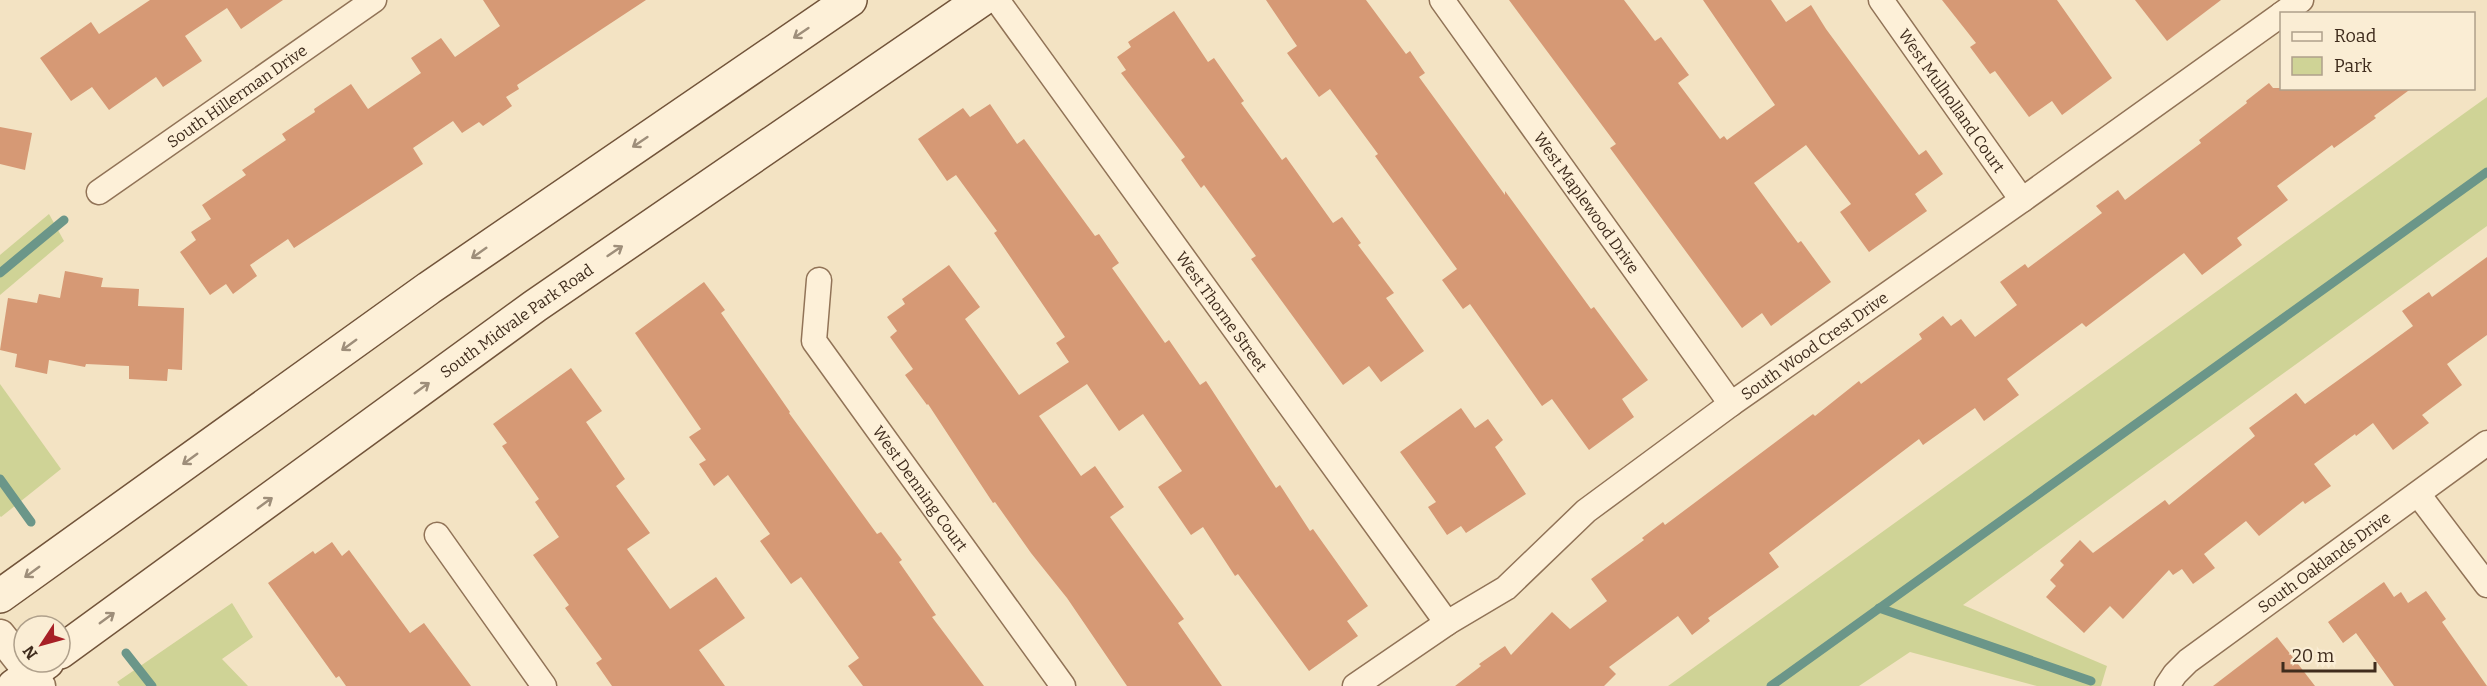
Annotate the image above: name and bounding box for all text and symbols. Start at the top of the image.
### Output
legend [2280,12,2475,90]
street label: West Mulholland Court [1895,25,2009,176]
text: Road [2334,25,2377,47]
one-way arrow [793,26,810,39]
street label: South Hillerman Drive [163,40,310,151]
text: Park [2334,55,2373,77]
street label: West Maplewood Drive [1530,128,1644,277]
one-way arrow [632,136,649,148]
one-way arrow [607,245,623,257]
one-way arrow [472,247,488,259]
street label: West Thorne Street [1172,248,1272,375]
street label: South Midvale Park Road [436,259,597,382]
street label: South Wood Crest Drive [1737,288,1891,404]
one-way arrow [341,339,357,351]
one-way arrow [414,382,430,394]
street label: West Denning Court [869,422,972,555]
one-way arrow [183,453,199,465]
one-way arrow [256,497,272,509]
street label: South Oaklands Drive [2254,507,2394,617]
one-way arrow [24,566,40,579]
one-way arrow [99,612,115,624]
north arrow [12,614,72,674]
scale bar [2283,635,2374,673]
text: N [19,642,42,663]
text: 20 m [2292,645,2334,667]

